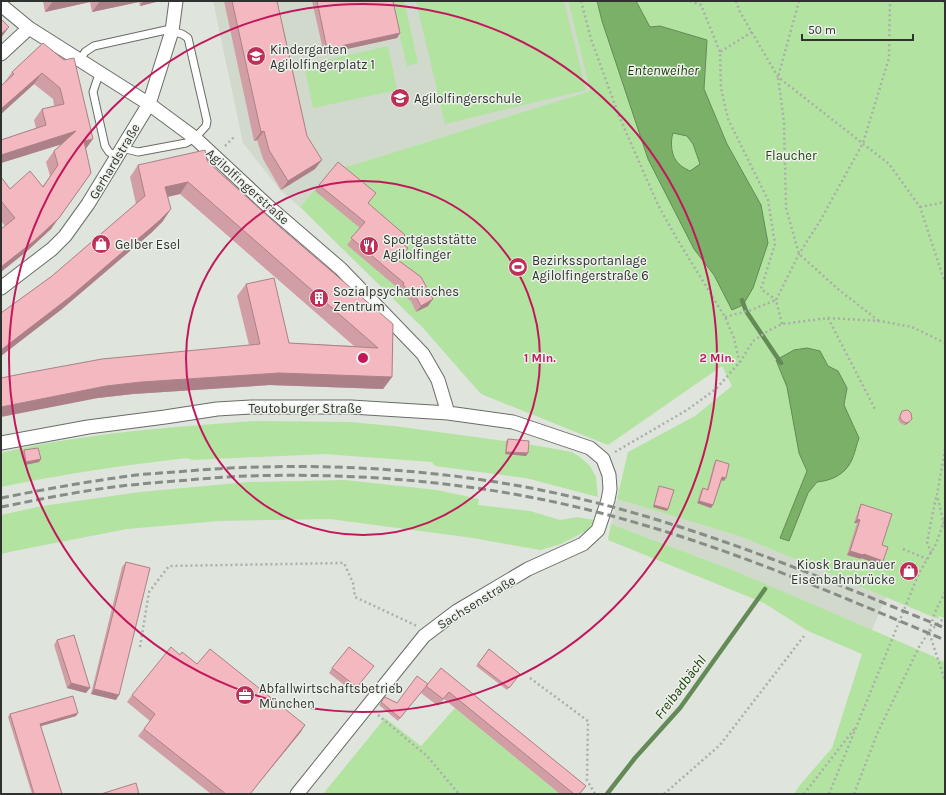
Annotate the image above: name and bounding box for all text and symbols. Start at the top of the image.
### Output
scale bar [802,16,913,42]
text: 50 m [808,23,836,37]
place label: Kindergarten Agilolfingerplatz 1 [270,42,375,72]
school or university icon: Kindergarten Agilolfingerplatz 1 [245,45,267,67]
water label: Entenweiher [627,62,700,79]
school or university icon: Agilolfingerschule [389,87,411,109]
place label: Agilolfingerschule [414,91,522,106]
street label: Gerhardstraße [86,121,143,202]
street label: Agilolfingerstraße [203,145,292,228]
park label: Flaucher [765,148,817,163]
place label: Sportgaststätte Agilolfinger [383,232,477,262]
shop icon: Gelber Esel [90,233,112,255]
restaurant icon: Sportgaststätte Agilolfinger [358,235,380,257]
place label: Gelber Esel [115,237,180,252]
place label: Bezirkssportanlage Agilolfingerstraße 6 [532,253,649,283]
sports icon: Bezirkssportanlage Agilolfingerstraße 6 [507,256,529,278]
place label: Sozialpsychatrisches Zentrum [333,284,459,314]
building icon: Sozialpsychatrisches Zentrum [308,287,330,309]
centre of rings [356,351,370,365]
text: 1 Min. [524,351,556,365]
text: 2 Min. [700,351,735,365]
street label: Teutoburger Straße [248,401,362,416]
place label: Kiosk Braunauer Eisenbahnbrücke [791,557,895,587]
shop icon: Kiosk Braunauer Eisenbahnbrücke [898,560,920,582]
street label: Sachsenstraße [434,572,518,632]
water label: Freibadbächl [651,652,710,723]
place label: Abfallwirtschaftsbetrieb München [259,681,403,711]
office icon: Abfallwirtschaftsbetrieb München [234,684,256,706]

